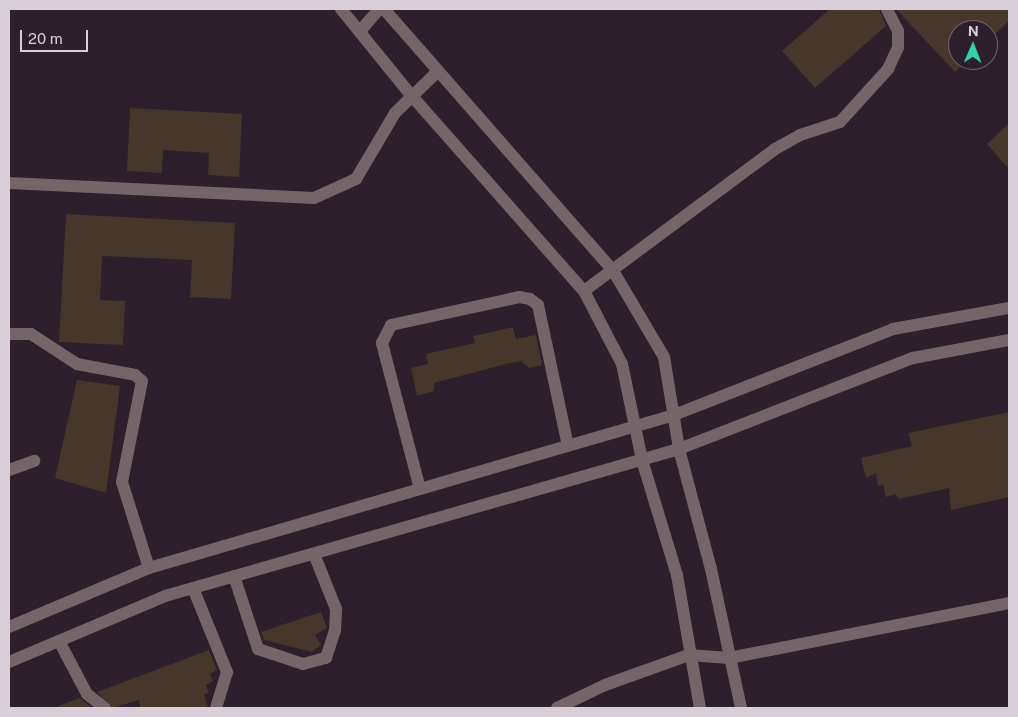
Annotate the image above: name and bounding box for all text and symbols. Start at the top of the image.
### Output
scale bar [22,20,90,52]
north arrow [948,20,998,70]
text: N [968,23,979,39]
text: 20 m [28,30,63,47]

